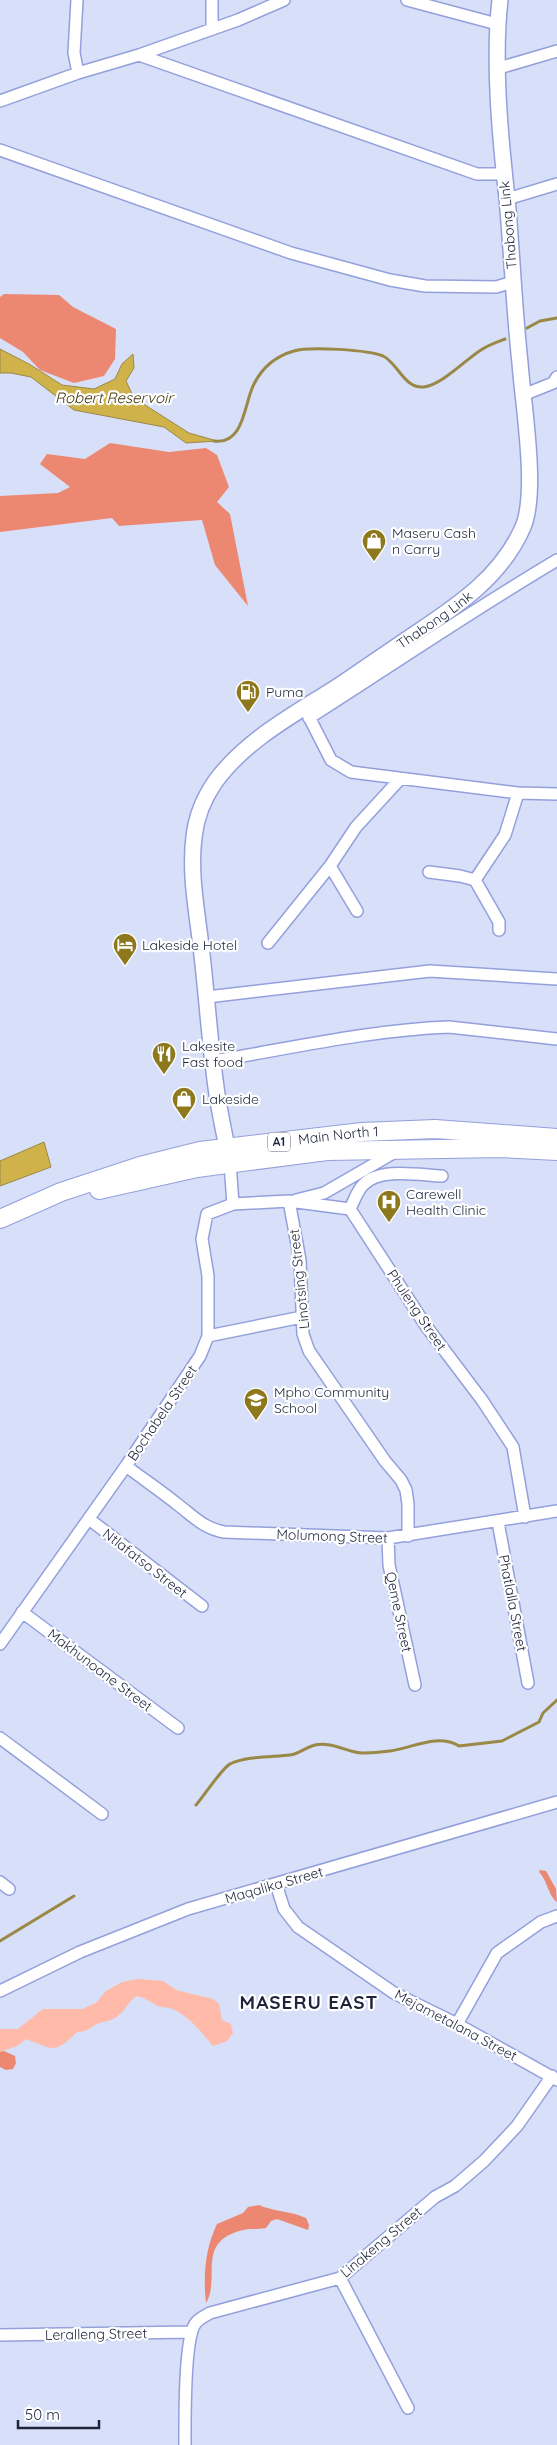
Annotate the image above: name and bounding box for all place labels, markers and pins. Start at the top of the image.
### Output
place label: Maseru Cash n Carry [392,524,476,558]
shop icon: Maseru Cash n Carry [361,528,387,562]
fuel station icon: Puma [235,679,261,713]
place label: Puma [266,683,304,701]
hotel icon: Lakeside Hotel [112,932,138,966]
place label: Lakeside Hotel [142,936,237,954]
place label: Lakesite Fast food [182,1037,243,1071]
restaurant icon: Lakesite Fast food [151,1041,177,1075]
shop icon: Lakeside [171,1086,197,1120]
place label: Lakeside [202,1090,259,1108]
place label: Carewell Health Clinic [406,1185,486,1219]
hospital icon: Carewell Health Clinic [376,1189,402,1223]
place label: Mpho Community School [274,1383,389,1417]
school or university icon: Mpho Community School [243,1387,269,1421]

